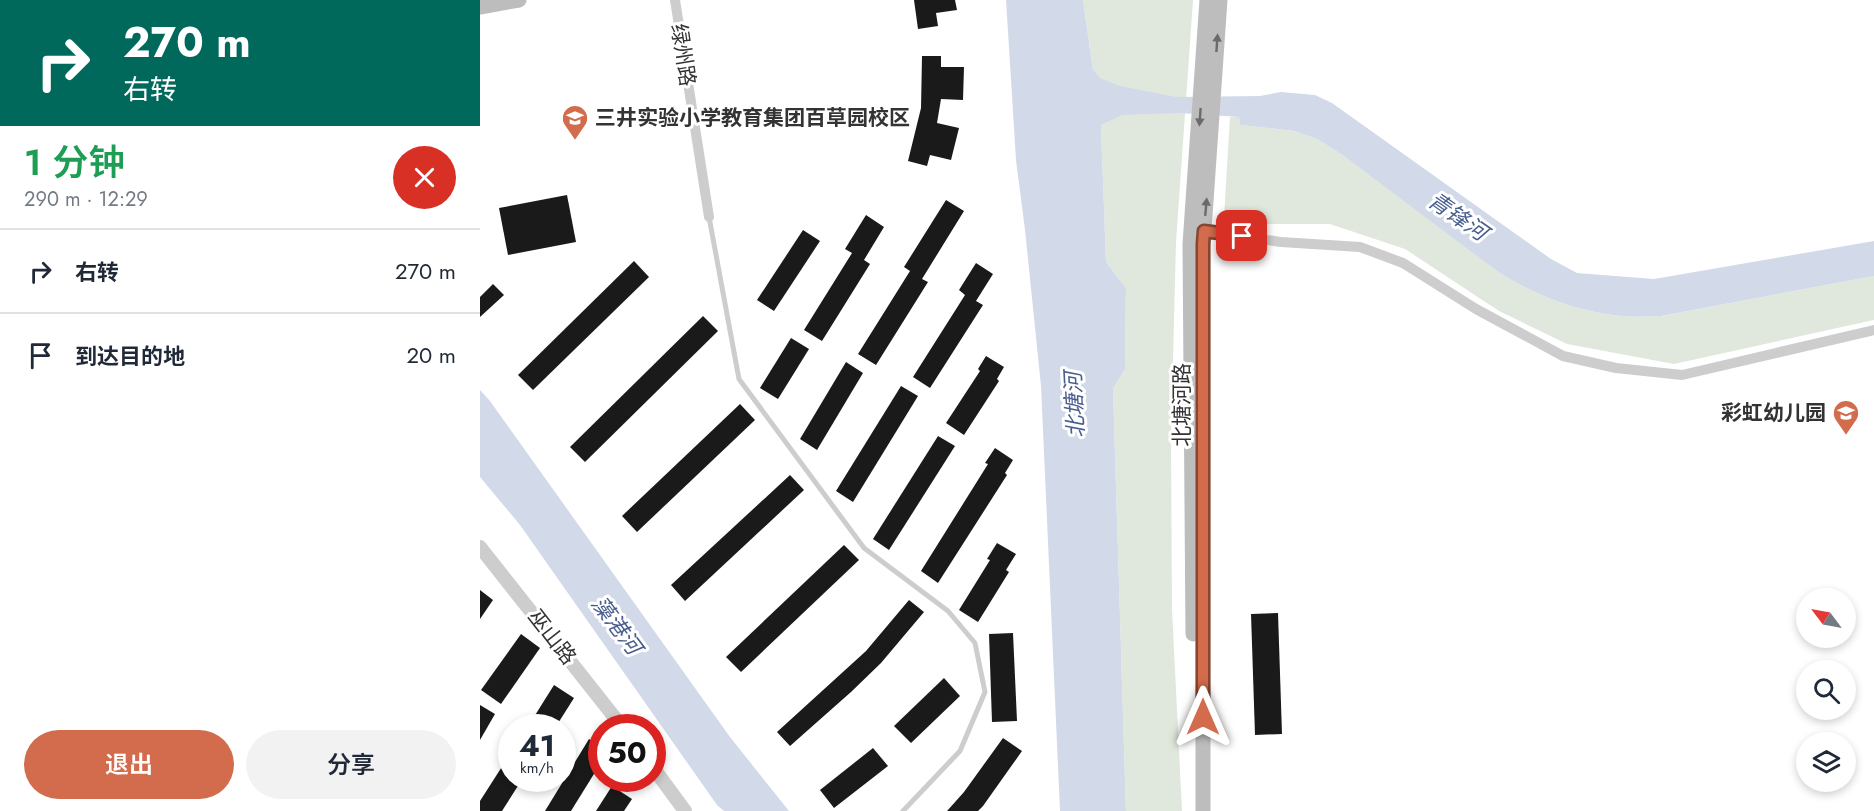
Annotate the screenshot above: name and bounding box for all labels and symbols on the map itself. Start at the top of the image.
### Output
street label: 绿州路 [663,22,703,88]
one-way arrow [1212,33,1222,52]
school or university icon: 三井实验小学教育集团百草园校区 [560,103,590,141]
place label: 三井实验小学教育集团百草园校区 [595,103,910,133]
one-way arrow [1195,108,1204,127]
water label: 青锋河 [1422,184,1497,250]
one-way arrow [1201,197,1211,216]
pin [1216,210,1267,261]
street label: 北塘河路 [1167,363,1197,447]
water label: 北塘河 [1056,367,1092,439]
place label: 彩虹幼儿园 [1721,398,1826,428]
school or university icon: 彩虹幼儿园 [1831,398,1861,436]
north arrow [1796,588,1856,648]
water label: 藻港河 [584,589,652,664]
street label: 巫山路 [521,603,583,671]
position arrow [1171,685,1235,749]
speed limit sign: 50 [588,714,666,792]

